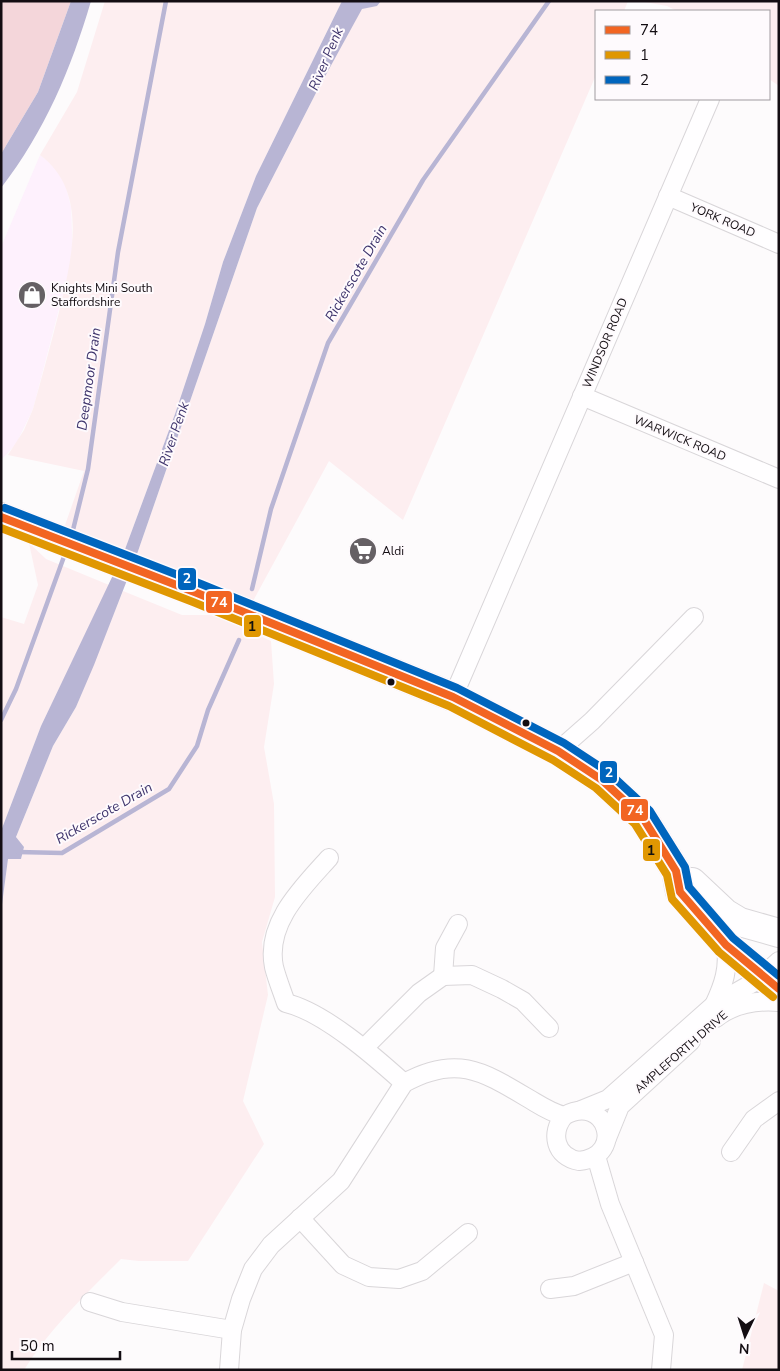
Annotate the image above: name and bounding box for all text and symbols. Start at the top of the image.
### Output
legend [595,10,770,100]
text: 74 [640,20,658,40]
water label: River Penk [304,24,348,93]
text: 1 [640,45,649,65]
text: 2 [640,70,649,90]
street label: YORK ROAD [687,199,758,241]
water label: Rickerscote Drain [321,221,391,325]
shop icon: Knights Mini South Staffordshire [17,280,47,310]
place label: Knights Mini South Staffordshire [51,280,153,310]
street label: WINDSOR ROAD [579,295,631,391]
water label: Deepmoor Drain [72,326,106,432]
water label: River Penk [154,398,194,469]
street label: WARWICK ROAD [631,411,729,465]
supermarket icon: Aldi [348,536,378,566]
place label: Aldi [382,543,404,559]
line badge: 2 [177,567,197,591]
text: 2 [183,569,191,588]
line badge: 74 [205,590,233,614]
text: 74 [211,593,228,612]
line badge: 1 [243,614,262,638]
text: 1 [248,617,256,636]
unlabelled marker [386,677,396,687]
unlabelled marker [521,718,531,728]
line badge: 2 [599,760,618,784]
text: 2 [605,763,613,782]
water label: Rickerscote Drain [52,778,156,848]
line badge: 74 [620,798,649,822]
text: 74 [627,801,644,820]
line badge: 1 [642,838,661,862]
text: 1 [647,841,655,860]
street label: AMPLEFORTH DRIVE [631,1007,731,1097]
north arrow [720,1311,770,1361]
scale bar [12,1328,120,1360]
text: 50 m [20,1336,55,1356]
text: N [738,1339,750,1358]

